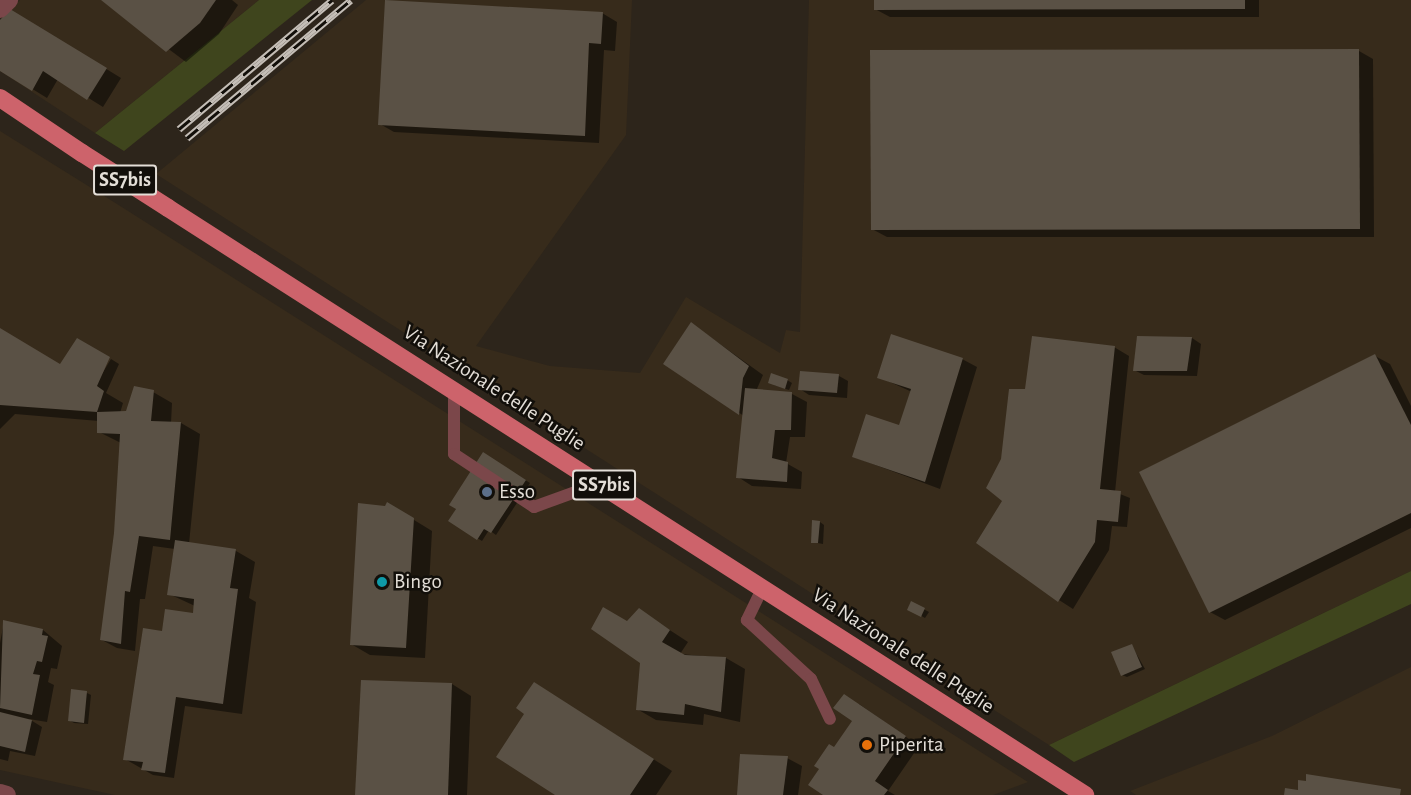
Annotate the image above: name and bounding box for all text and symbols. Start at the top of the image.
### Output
road number: SS7bis [92,163,158,197]
street label: Via Nazionale delle Puglie [398,320,590,456]
road number: SS7bis [571,468,637,502]
place label: Esso [499,479,535,505]
marker: Esso [480,485,494,499]
place label: Bingo [394,569,442,595]
marker: Bingo [375,575,389,589]
street label: Via Nazionale delle Puglie [807,583,999,719]
place label: Piperita [879,732,944,758]
marker: Piperita [860,738,874,752]

